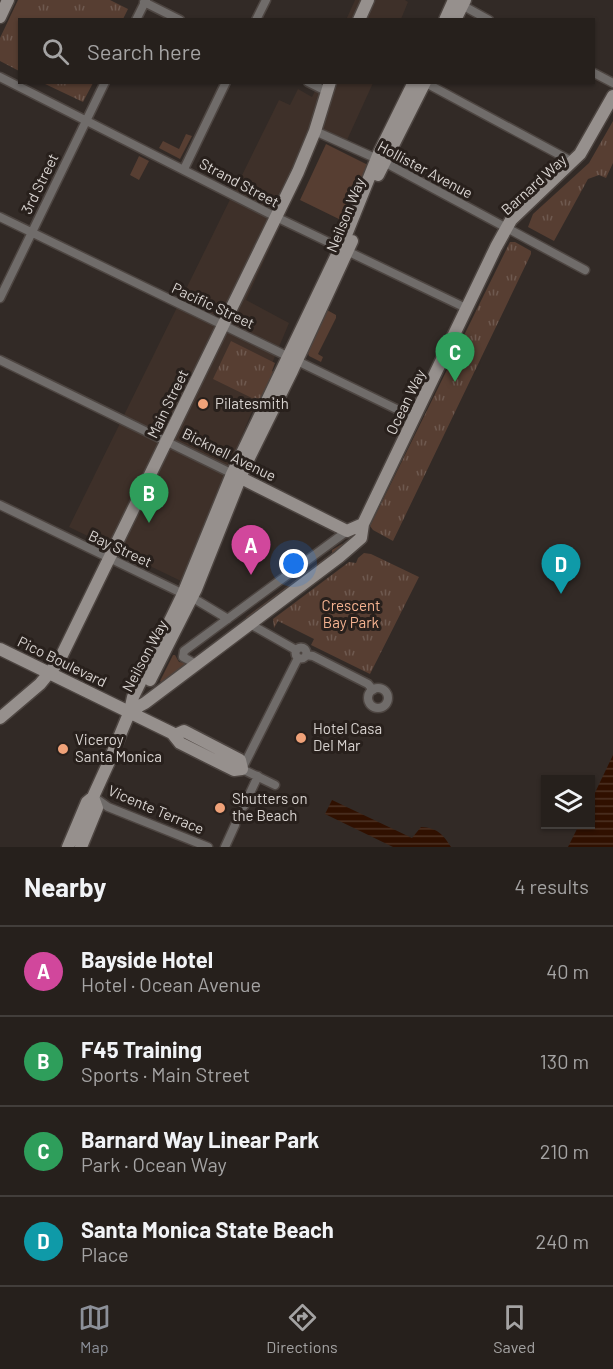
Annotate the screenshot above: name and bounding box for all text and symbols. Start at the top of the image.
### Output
search box [18,18,595,84]
icon: search [39,35,72,68]
text: Search here [87,38,201,64]
street label: Hollister Avenue [375,136,476,202]
street label: 3rd Street [17,150,61,217]
street label: Barnard Way [497,150,570,218]
street label: Strand Street [197,154,282,211]
street label: Neilson Way [322,175,368,255]
street label: Pacific Street [169,278,258,332]
pin: C [436,332,474,382]
street label: Main Street [143,366,191,441]
street label: Ocean Way [382,366,429,437]
place label: Pilatesmith [215,394,289,412]
marker: Pilatesmith [196,397,210,411]
street label: Bicknell Avenue [180,424,279,485]
pin: B [130,474,168,523]
street label: Bay Street [86,526,155,571]
pin: A [232,526,270,575]
pin: D [542,544,580,594]
your location [279,549,308,578]
park label: Crescent Bay Park [322,596,380,631]
street label: Neilson Way [118,616,171,695]
street label: Pico Boulevard [15,632,110,690]
place label: Hotel Casa Del Mar [313,719,382,754]
place label: Viceroy Santa Monica [75,730,162,765]
marker: Hotel Casa Del Mar [294,731,308,745]
marker: Viceroy Santa Monica [56,742,70,756]
map controls [541,775,595,829]
button: layers [541,775,595,829]
street label: Vicente Terrace [106,781,207,837]
place label: Shutters on the Beach [232,789,307,824]
marker: Shutters on the Beach [213,801,227,815]
text: Nearby [24,871,106,902]
text: 4 results [514,874,589,898]
text: Bayside Hotel [81,946,213,972]
text: A [37,959,50,983]
text: 40 m [546,959,589,983]
text: Hotel · Ocean Avenue [81,972,261,996]
text: F45 Training [81,1036,202,1062]
text: B [37,1049,50,1073]
text: 130 m [540,1049,589,1073]
text: Sports · Main Street [81,1062,250,1086]
text: Barnard Way Linear Park [81,1126,319,1152]
text: C [37,1139,50,1163]
text: 210 m [540,1139,589,1163]
text: Park · Ocean Way [81,1152,227,1176]
text: Santa Monica State Beach [81,1216,334,1242]
text: D [37,1229,50,1253]
text: 240 m [535,1229,589,1253]
text: Place [81,1242,129,1266]
tab: Map [78,1301,111,1356]
tab: Directions [266,1301,338,1356]
tab: Saved [493,1301,535,1356]

